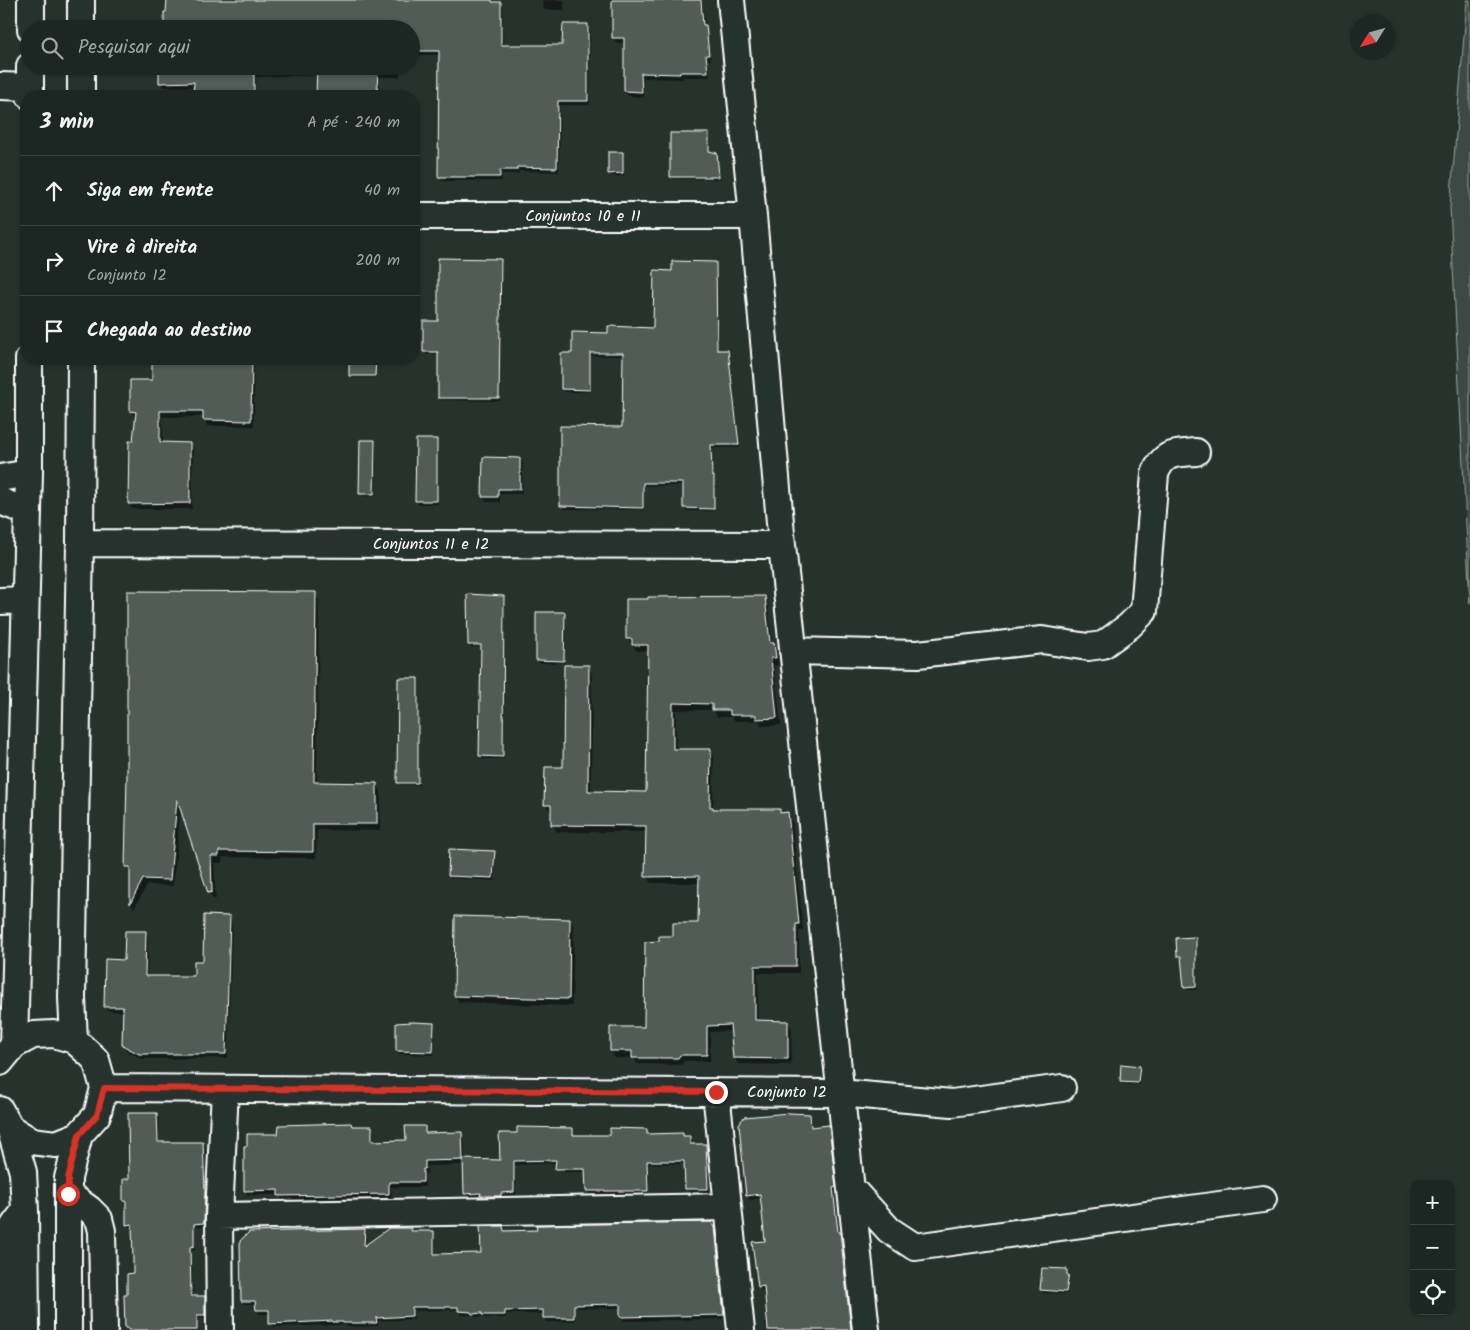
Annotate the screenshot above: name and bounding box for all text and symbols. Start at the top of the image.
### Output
north arrow [1350,15,1395,60]
search box [20,20,420,75]
text: Pesquisar aqui [78,33,190,63]
icon: search [38,34,66,62]
text: 3 min [40,106,94,139]
text: A pé · 240 m [307,110,400,135]
text: Siga em frente [87,176,214,206]
icon: ahead [40,177,68,205]
text: 40 m [364,178,400,203]
street label: Conjuntos 10 e 11 [525,204,641,229]
text: Vire à direita [87,233,197,263]
icon: right [40,247,68,275]
text: 200 m [356,248,400,273]
text: Conjunto 12 [87,263,167,288]
text: Chegada ao destino [87,316,252,346]
icon: arrive [40,317,68,345]
street label: Conjuntos 11 e 12 [373,532,489,557]
street label: Conjunto 12 [747,1080,827,1105]
route end [705,1081,728,1104]
map controls [1410,1180,1455,1315]
button: + [1410,1180,1455,1225]
route start [57,1183,80,1206]
button: − [1410,1225,1455,1270]
button: locate [1410,1270,1455,1315]

